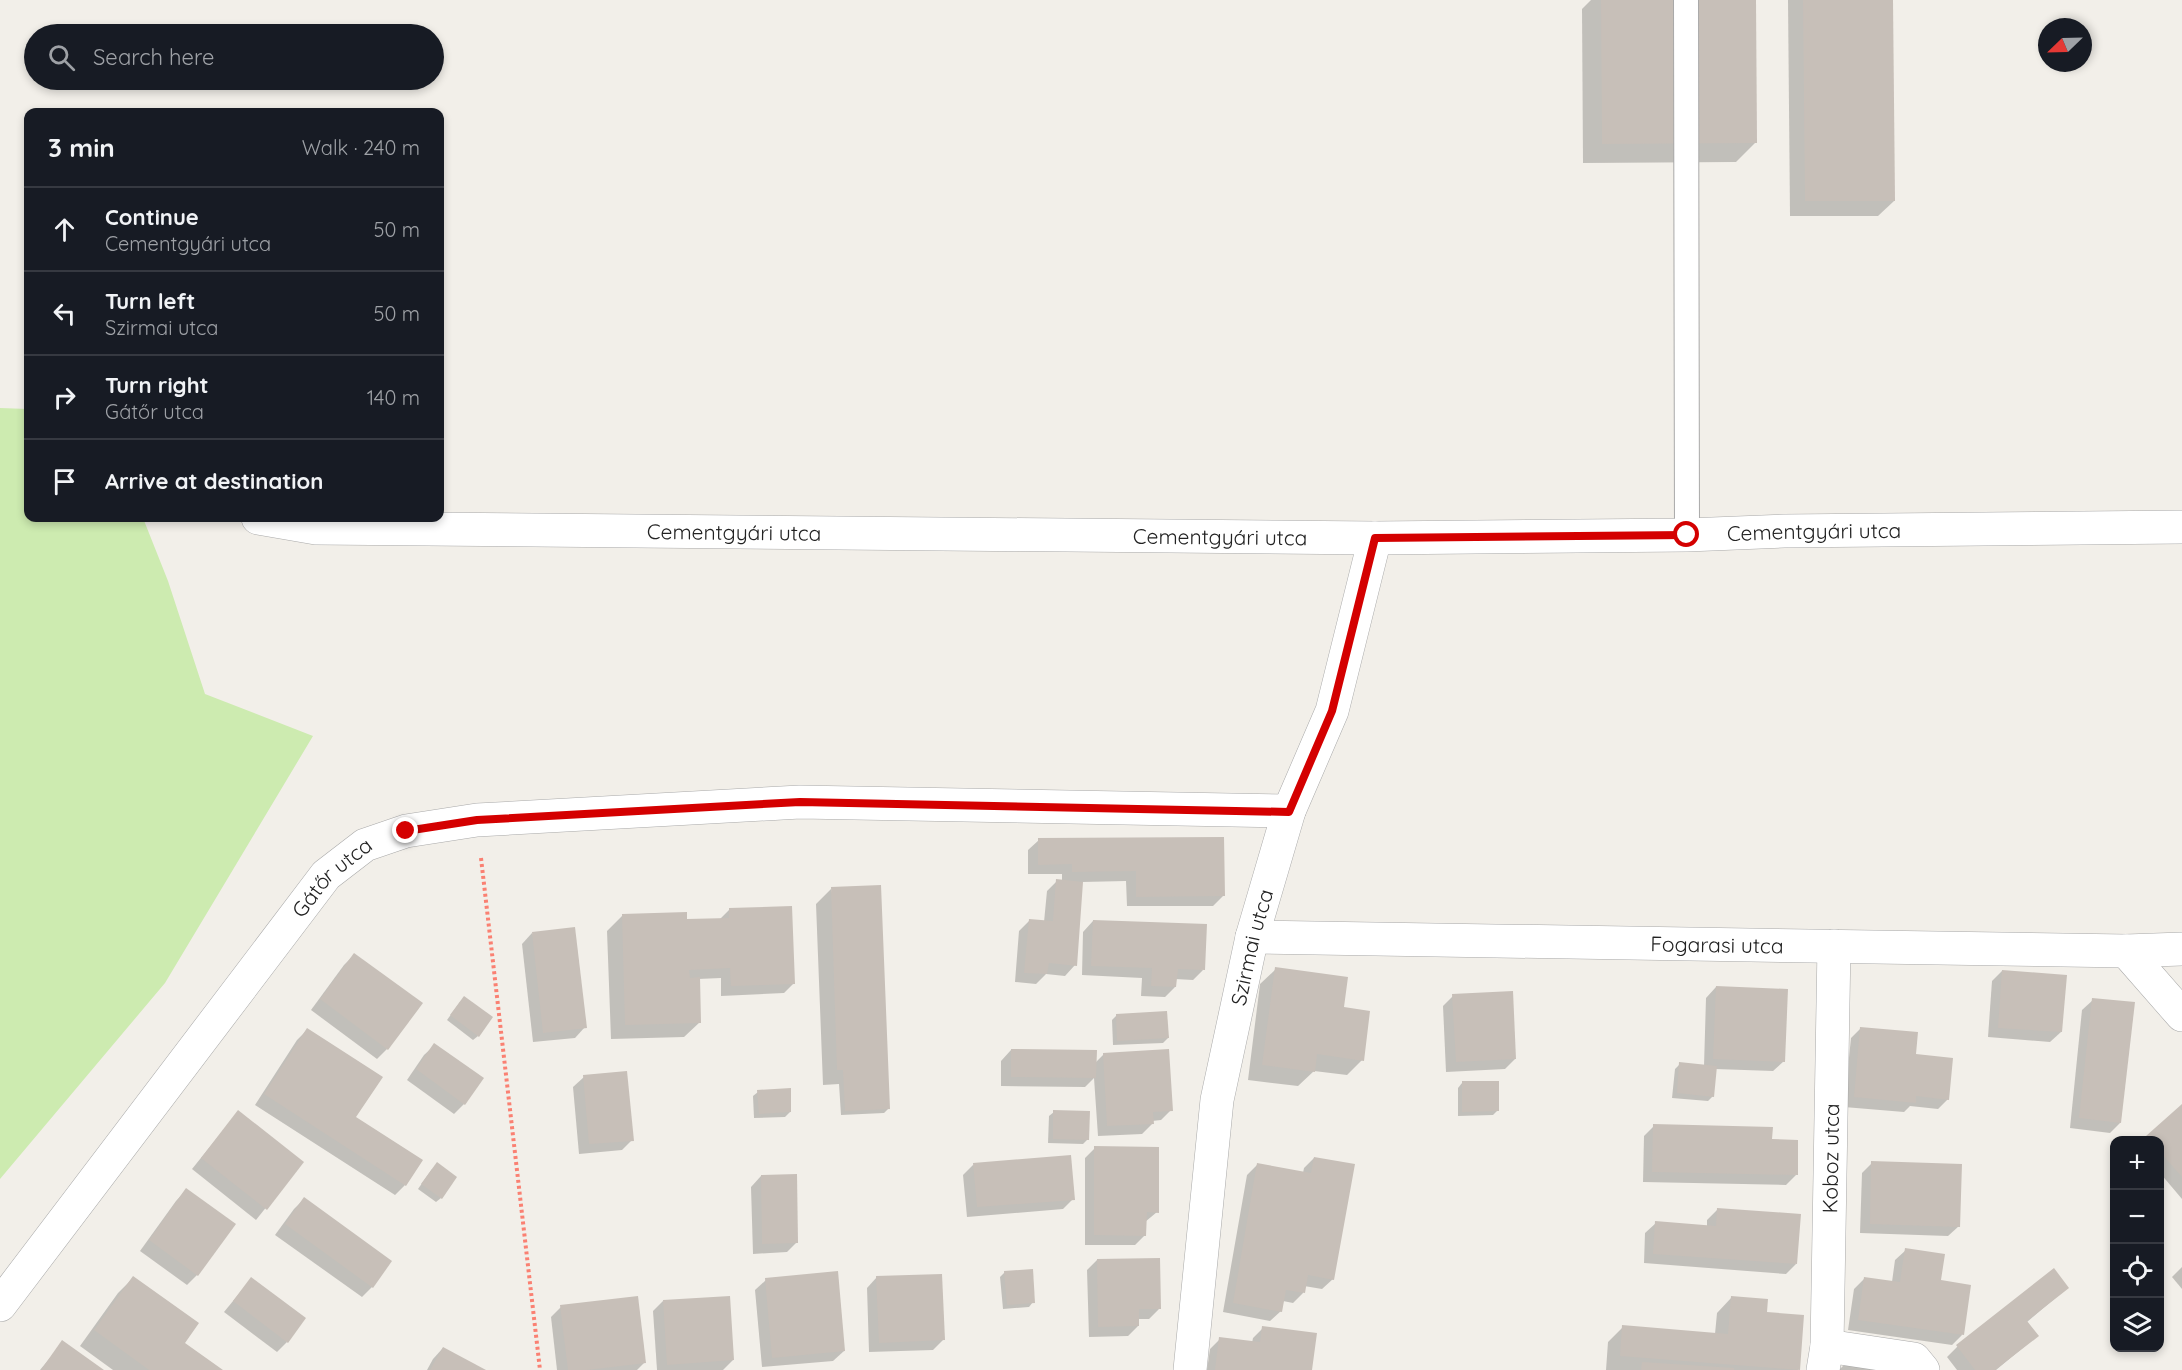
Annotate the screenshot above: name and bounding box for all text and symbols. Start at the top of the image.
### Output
north arrow [2038,18,2092,72]
search box [24,24,444,90]
icon: search [45,41,78,74]
text: Search here [93,43,214,71]
text: 3 min [48,131,115,164]
text: Walk · 240 m [302,135,420,160]
text: Continue [105,203,199,231]
icon: ahead [48,213,81,246]
text: 50 m [374,217,420,242]
text: Cementgyári utca [105,231,271,256]
text: Turn left [105,287,195,315]
icon: left [48,297,81,330]
text: 50 m [374,301,420,326]
text: Szirmai utca [105,315,218,340]
text: Turn right [105,371,209,399]
icon: right [48,381,81,414]
text: 140 m [367,385,420,410]
text: Gátőr utca [105,399,204,424]
icon: arrive [48,465,81,498]
text: Arrive at destination [105,467,323,495]
street label: Cementgyári utca [1726,517,1901,546]
street label: Cementgyári utca [647,518,821,546]
route start [1673,521,1699,547]
street label: Cementgyári utca [1133,523,1307,550]
route end [392,817,418,843]
street label: Gátőr utca [286,832,377,922]
street label: Szirmai utca [1225,886,1278,1008]
street label: Fogarasi utca [1650,930,1784,959]
street label: Koboz utca [1816,1103,1844,1214]
map controls [2110,1136,2164,1352]
button: + [2110,1136,2164,1190]
button: − [2110,1190,2164,1244]
button: locate [2110,1244,2164,1298]
button: layers [2110,1298,2164,1352]

